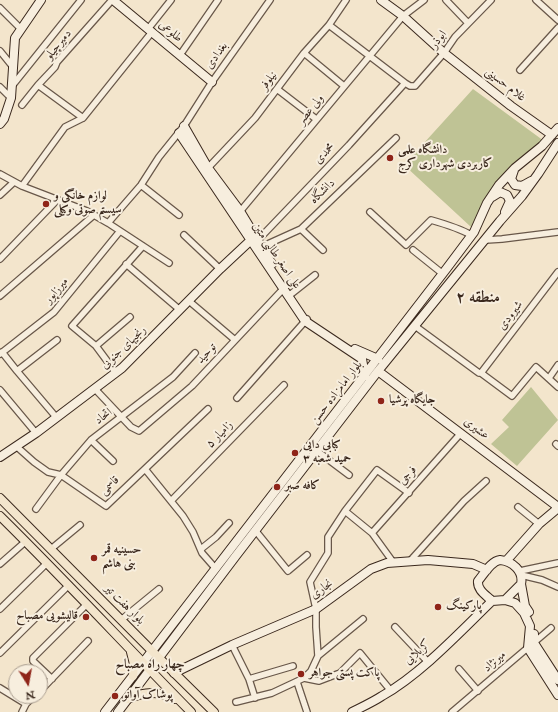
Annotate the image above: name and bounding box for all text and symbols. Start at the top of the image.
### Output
street label: طلوعی [155,18,185,46]
street label: دمیرچیلو [43,27,75,63]
street label: ابوذر [427,28,451,52]
street label: بغدادی [203,40,231,72]
street label: غلام حسینی [482,65,528,105]
street label: نیلوفر [257,69,281,93]
street label: ولی عصر [295,92,327,128]
street label: محمدی [312,141,338,167]
place label: دانشگاه علمی کاربردی شهرداری کرج [398,144,492,172]
marker: دانشگاه علمی کاربردی شهرداری کرج [385,153,395,163]
street label: دانشگاه [307,177,339,207]
place label: لوازم خانگی و سیستم صوتی وکیلی [54,190,122,218]
marker: لوازم خانگی و سیستم صوتی وکیلی [41,199,51,209]
street label: علی اصغر طالبی متین [248,220,304,292]
street label: میرزاپور [42,275,72,307]
district label: منطقه ۲ [456,289,500,309]
street label: شیرودی [495,299,527,333]
street label: رنجیهای جنوبی [98,323,150,373]
street label: توحید [194,341,220,367]
street label: بلوار امامزاده حسن [308,359,366,427]
place label: جایگاه پرشیا [389,394,435,408]
marker: جایگاه پرشیا [376,396,386,406]
street label: اتحاد [92,406,116,428]
street label: عشیری [460,415,492,443]
street label: زامیار ۵ [204,418,236,452]
place label: کبابی دایی حمید شعبه ۳ [303,439,351,467]
marker: کبابی دایی حمید شعبه ۳ [290,448,300,458]
street label: فرجی [396,463,420,489]
street label: قاسمی [97,473,123,499]
place label: کافه صبر [285,480,320,494]
marker: کافه صبر [272,482,282,492]
place label: حسینیه قمر بنی هاشم [102,544,141,572]
marker: حسینیه قمر بنی هاشم [89,553,99,563]
street label: نجاری [308,577,336,603]
street label: بلوار هفت تیر [101,582,147,628]
place label: پارکینگ [446,600,481,614]
marker: پارکینگ [433,602,443,612]
place label: قالیشویی مصباح [16,610,78,624]
marker: قالیشویی مصباح [81,612,91,622]
street label: کربلایی [402,638,434,668]
street label: میرنژاد [481,648,509,676]
district label: چهار راه مصباح [115,657,185,673]
north arrow [8,664,48,704]
place label: پاکت پستی جواهر [309,667,379,681]
marker: پاکت پستی جواهر [296,669,306,679]
text: N [24,687,36,703]
place label: پوشاک آوانو [123,689,172,703]
marker: پوشاک آوانو [110,691,120,701]

